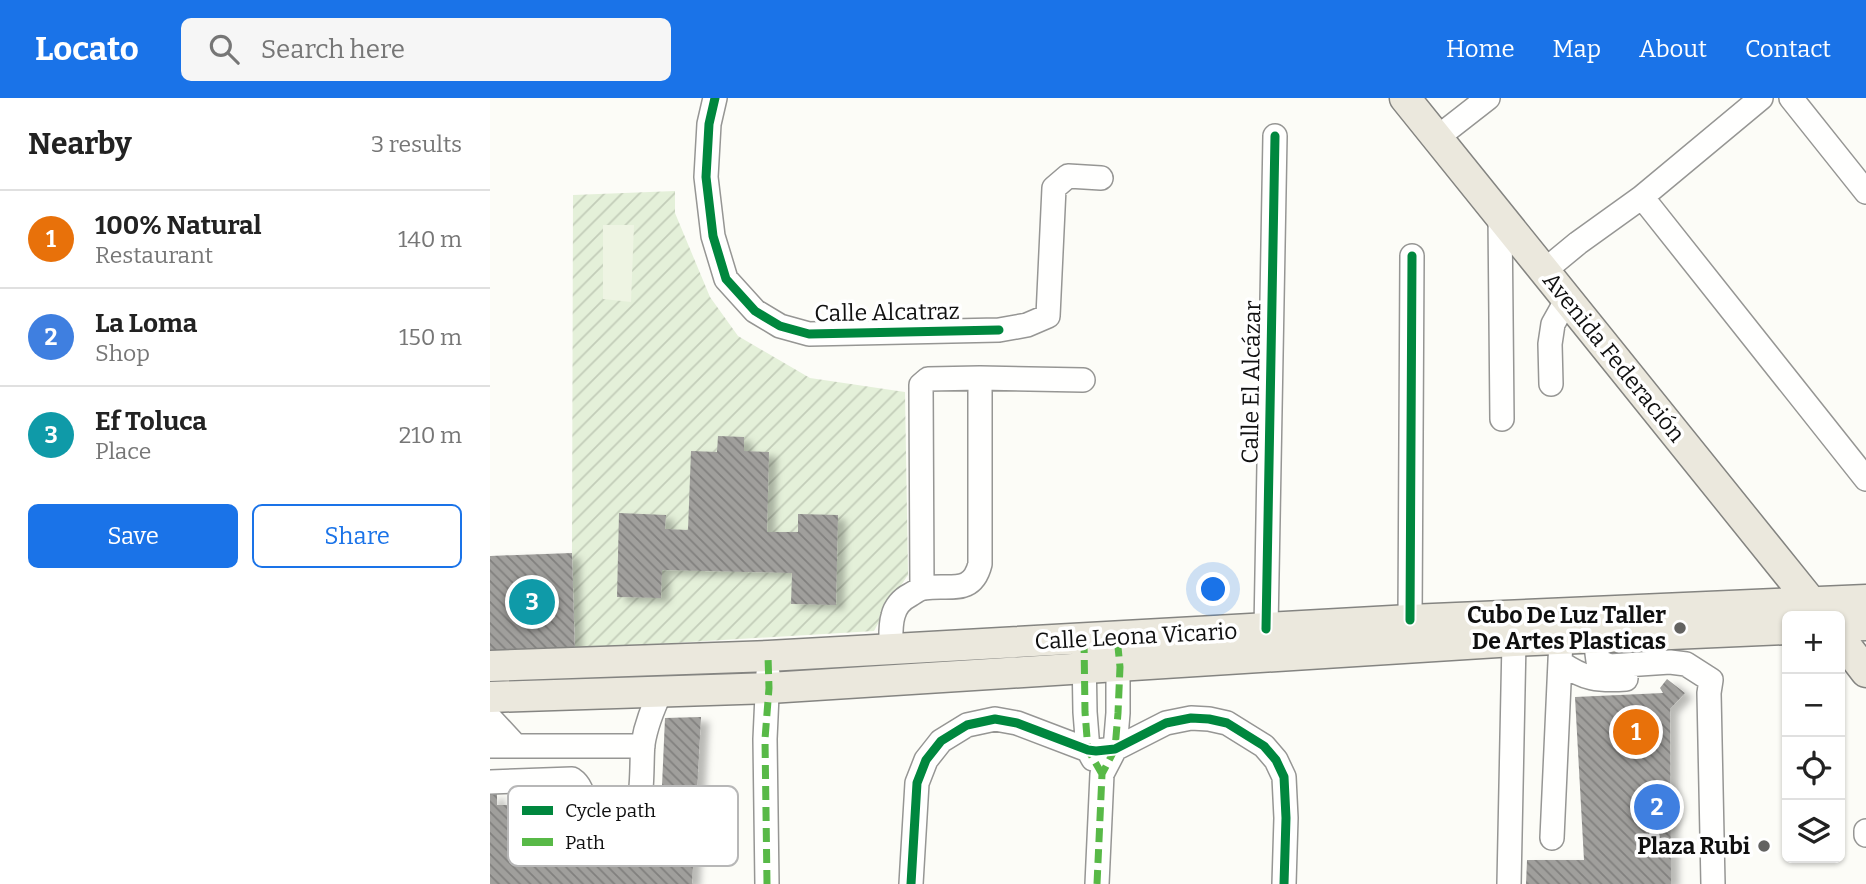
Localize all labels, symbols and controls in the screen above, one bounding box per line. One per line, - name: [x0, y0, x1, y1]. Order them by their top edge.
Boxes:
- search box: [181, 18, 671, 81]
- text: Locato: [35, 29, 139, 69]
- icon: search: [205, 30, 243, 68]
- text: Search here: [261, 34, 405, 65]
- text: Home: [1446, 35, 1515, 63]
- text: Map: [1553, 35, 1601, 63]
- text: About: [1639, 35, 1707, 63]
- text: Contact: [1745, 35, 1831, 63]
- text: Nearby: [28, 126, 132, 162]
- text: 3 results: [371, 130, 462, 158]
- text: 100% Natural: [95, 210, 262, 241]
- text: 1: [46, 225, 56, 253]
- text: 140 m: [398, 225, 462, 253]
- text: Restaurant: [95, 241, 213, 269]
- street label: Avenida Federación: [1537, 267, 1691, 448]
- street label: Calle Alcatraz: [814, 297, 960, 327]
- street label: Calle El Alcázar: [1236, 300, 1266, 464]
- text: La Loma: [95, 308, 197, 339]
- text: 2: [45, 323, 57, 351]
- text: 150 m: [399, 323, 462, 351]
- text: Shop: [95, 339, 150, 367]
- text: Ef Toluca: [95, 406, 207, 437]
- text: 3: [44, 421, 58, 449]
- text: 210 m: [399, 421, 462, 449]
- text: Place: [95, 437, 151, 465]
- button: Save: [28, 504, 238, 568]
- button: Share: [252, 504, 462, 568]
- your location: [1196, 572, 1230, 606]
- pin: 3: [509, 576, 555, 628]
- place label: Cubo De Luz Taller De Artes Plasticas: [1467, 601, 1666, 655]
- map controls: [1782, 611, 1845, 863]
- button: +: [1782, 611, 1845, 674]
- street label: Calle Leona Vicario: [1034, 617, 1238, 655]
- marker: Cubo De Luz Taller De Artes Plasticas: [1672, 620, 1688, 636]
- button: −: [1782, 674, 1845, 737]
- pin: 1: [1613, 706, 1659, 758]
- button: locate: [1782, 737, 1845, 800]
- pin: 2: [1634, 781, 1680, 833]
- legend: [508, 786, 738, 866]
- text: Cycle path: [565, 799, 656, 822]
- button: layers: [1782, 800, 1845, 863]
- text: Path: [565, 831, 605, 854]
- place label: Plaza Rubi: [1637, 832, 1750, 860]
- marker: Plaza Rubi: [1756, 838, 1772, 854]

